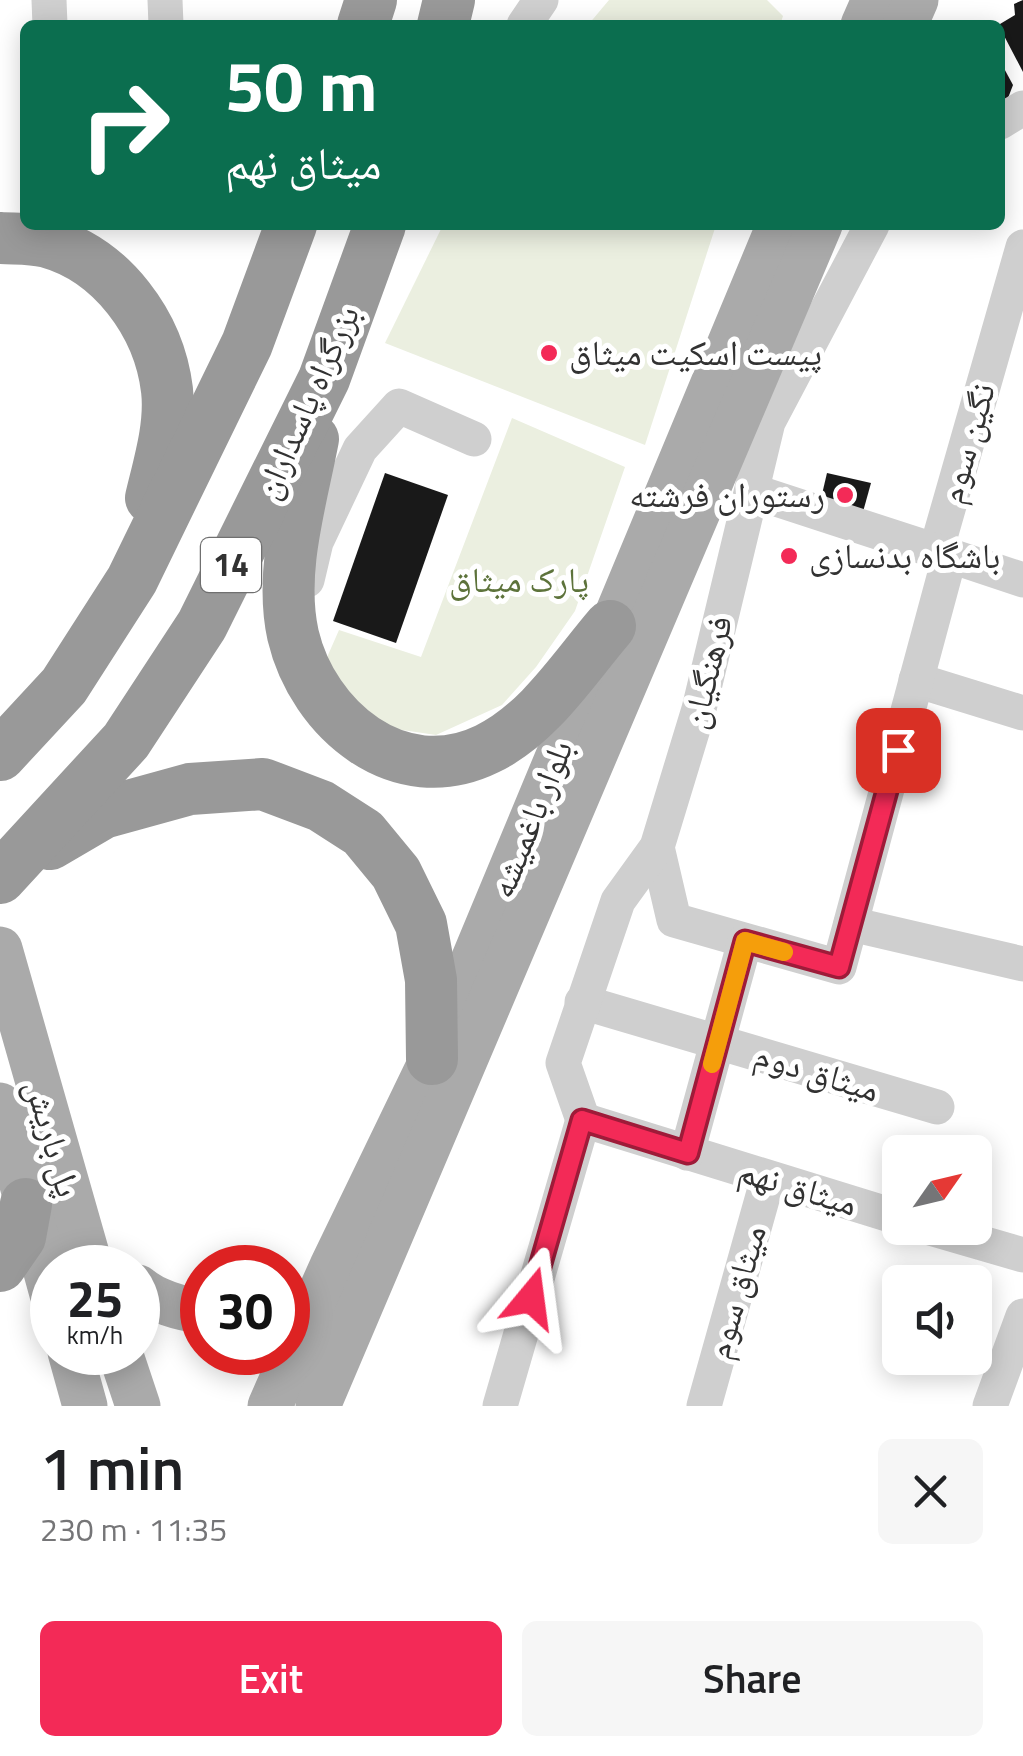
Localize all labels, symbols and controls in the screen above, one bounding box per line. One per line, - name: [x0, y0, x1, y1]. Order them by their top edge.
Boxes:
- text: 50 m: [225, 32, 378, 138]
- icon: right: [60, 60, 190, 190]
- text: میثاق نهم: [225, 128, 382, 196]
- street label: بزرگراه پاسداران: [239, 296, 373, 507]
- place label: پیست اسکیت میثاق: [569, 325, 822, 379]
- marker: پیست اسکیت میثاق: [538, 342, 560, 364]
- street label: نگین سوم: [923, 376, 1009, 509]
- place label: رستوران فرشته: [629, 467, 825, 521]
- marker: رستوران فرشته: [834, 484, 856, 506]
- place label: باشگاه بدنسازی: [809, 528, 1000, 582]
- road number: 14: [201, 538, 261, 592]
- marker: باشگاه بدنسازی: [778, 545, 800, 567]
- park label: پارک میثاق: [449, 552, 589, 606]
- street label: فرهنگیان: [666, 609, 746, 734]
- pin: [856, 708, 941, 793]
- icon: arrive: [871, 723, 926, 778]
- street label: بلوار باغمیشه: [474, 731, 586, 906]
- street label: میثاق دوم: [748, 1026, 887, 1116]
- street label: پل باریش: [11, 1073, 96, 1203]
- north arrow: [882, 1135, 992, 1245]
- map controls: [882, 1135, 992, 1375]
- street label: میثاق نهم: [732, 1142, 864, 1230]
- street label: میثاق سوم: [690, 1218, 780, 1365]
- speed limit sign: 30: [180, 1245, 310, 1375]
- position arrow: [479, 1246, 583, 1350]
- text: 25: [67, 1260, 123, 1336]
- button: sound: [882, 1265, 992, 1375]
- text: km/h: [67, 1316, 123, 1354]
- text: 1 min: [40, 1422, 184, 1513]
- button: close: [878, 1439, 983, 1544]
- text: 230 m · 11:35: [40, 1505, 227, 1553]
- button: Exit: [40, 1621, 502, 1736]
- button: Share: [522, 1621, 983, 1736]

